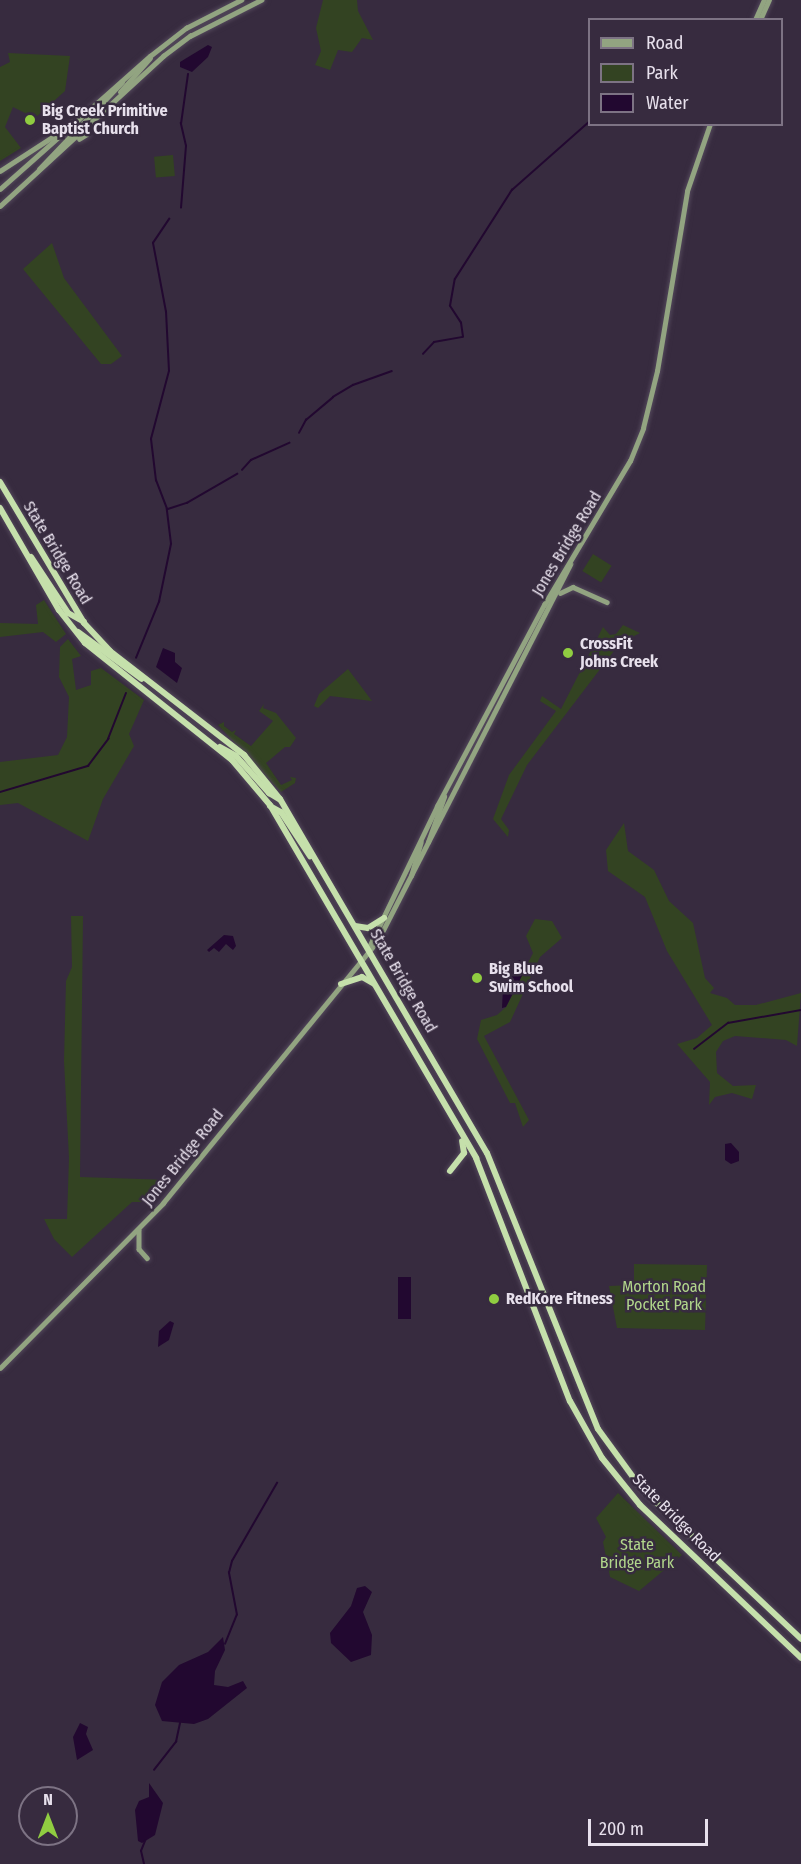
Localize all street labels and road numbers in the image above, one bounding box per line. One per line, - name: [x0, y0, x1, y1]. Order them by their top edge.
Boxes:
- street label: Jones Bridge Road: [528, 488, 606, 600]
- street label: State Bridge Road: [19, 498, 95, 608]
- street label: State Bridge Road: [366, 926, 440, 1036]
- street label: Jones Bridge Road: [138, 1106, 228, 1210]
- street label: State Bridge Road: [628, 1470, 724, 1566]

